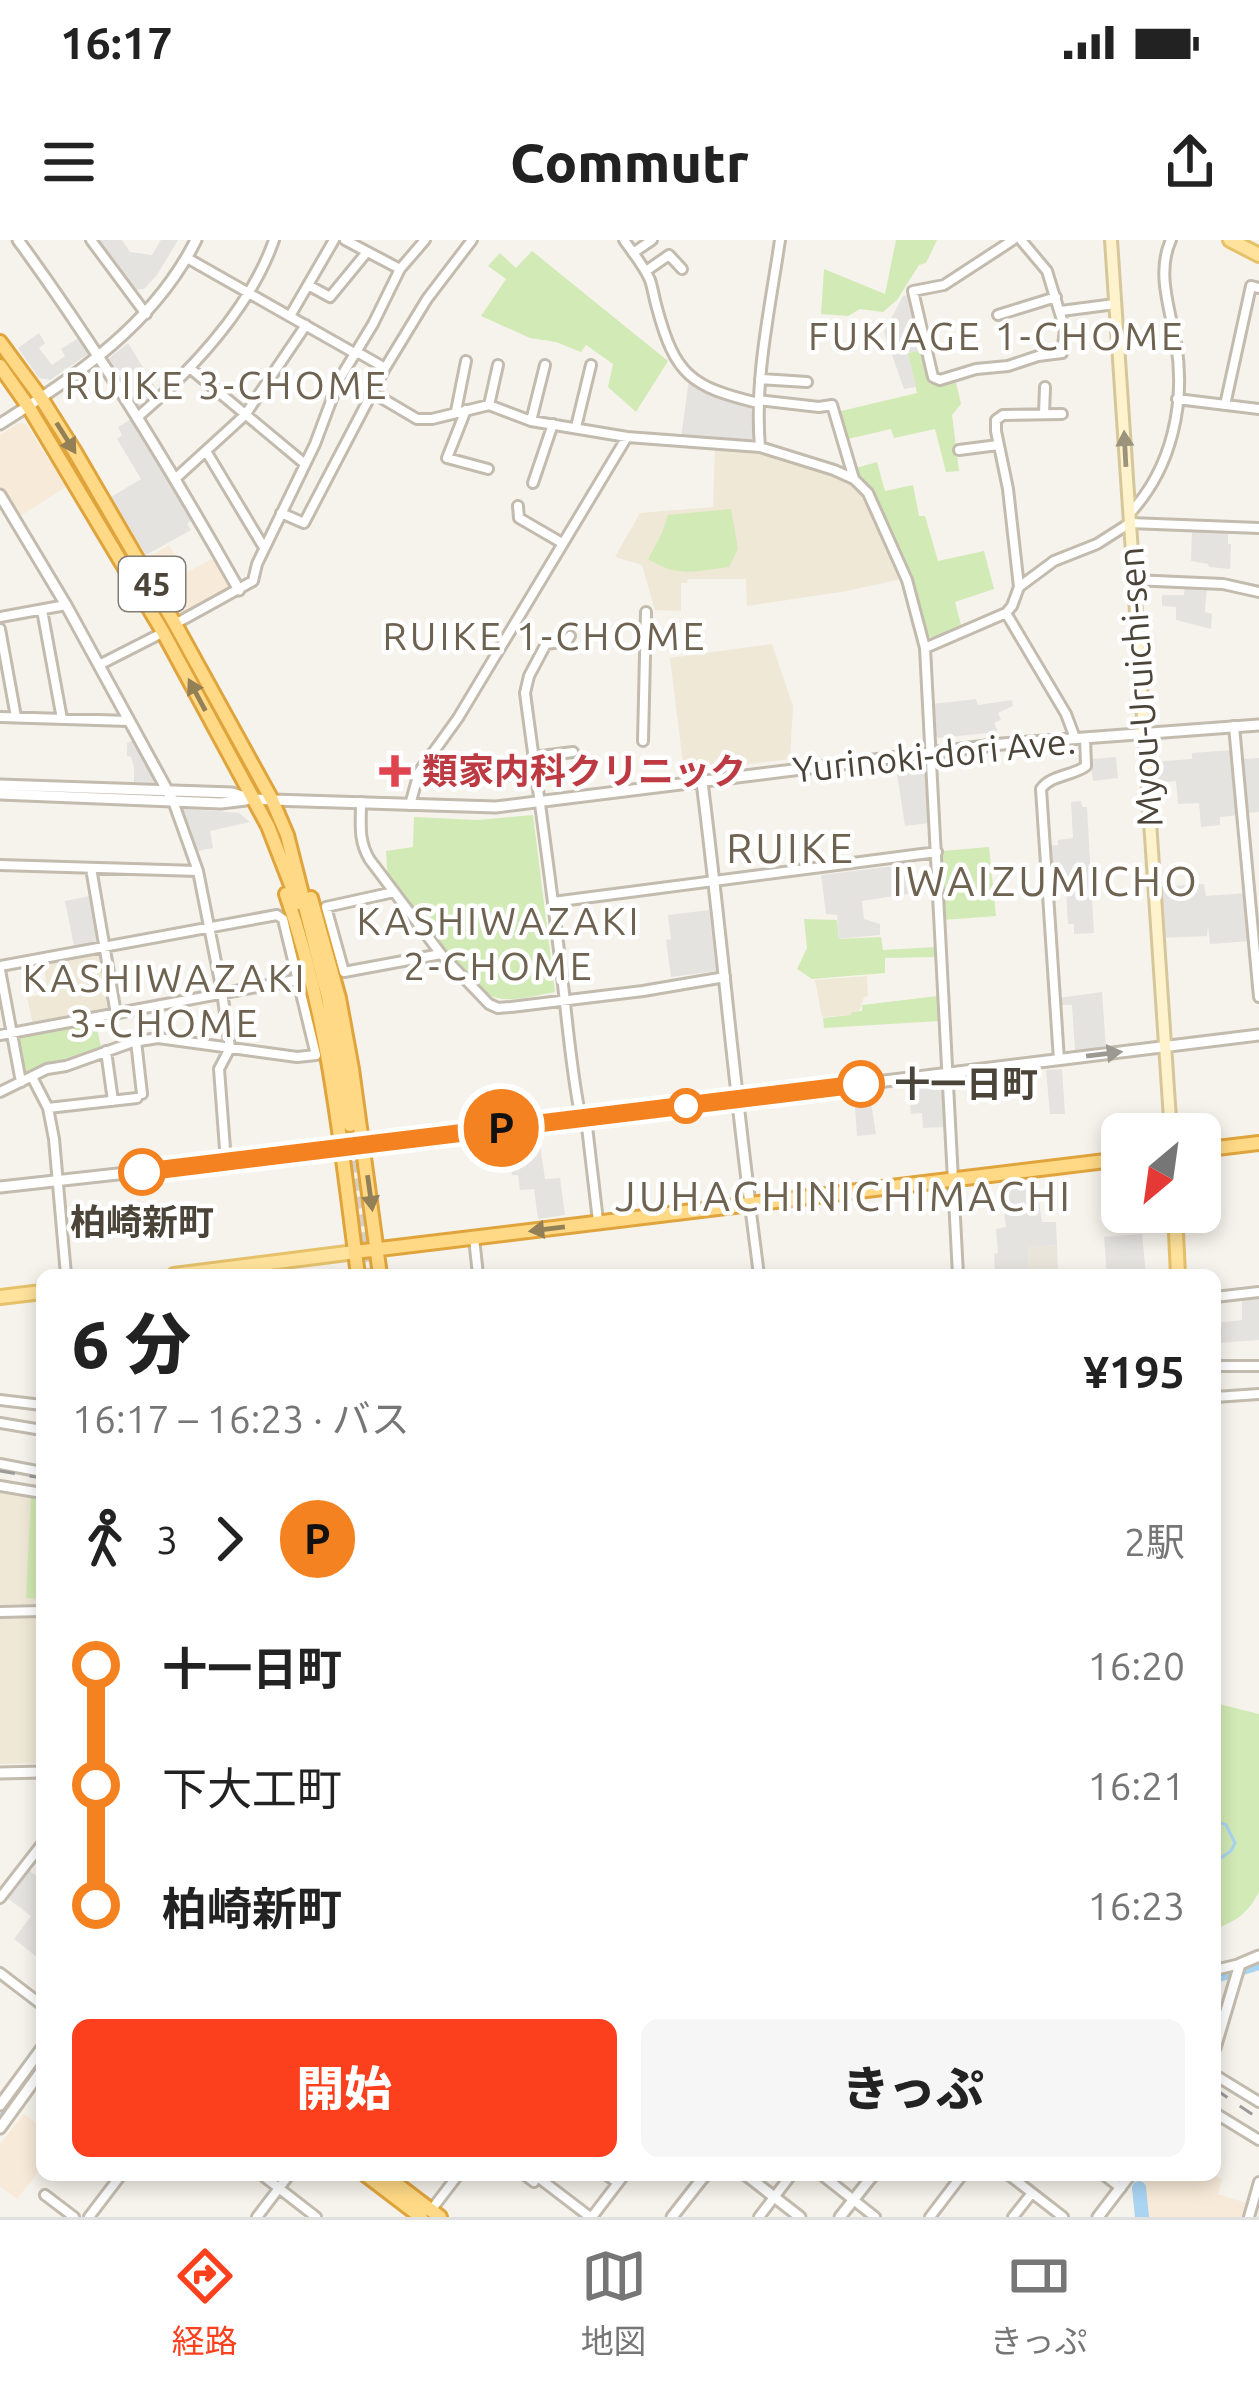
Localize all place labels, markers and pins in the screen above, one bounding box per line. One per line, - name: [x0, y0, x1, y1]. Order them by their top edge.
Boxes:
- place label: 類家内科クリニック: [422, 750, 746, 791]
- marker: 類家内科クリニック: [379, 755, 411, 787]
- marker: 十一日町: [839, 1062, 883, 1106]
- place label: 十一日町: [894, 1063, 1038, 1104]
- unlabelled marker: [670, 1090, 702, 1122]
- marker: 柏崎新町: [120, 1150, 164, 1194]
- place label: 柏崎新町: [70, 1201, 214, 1242]

